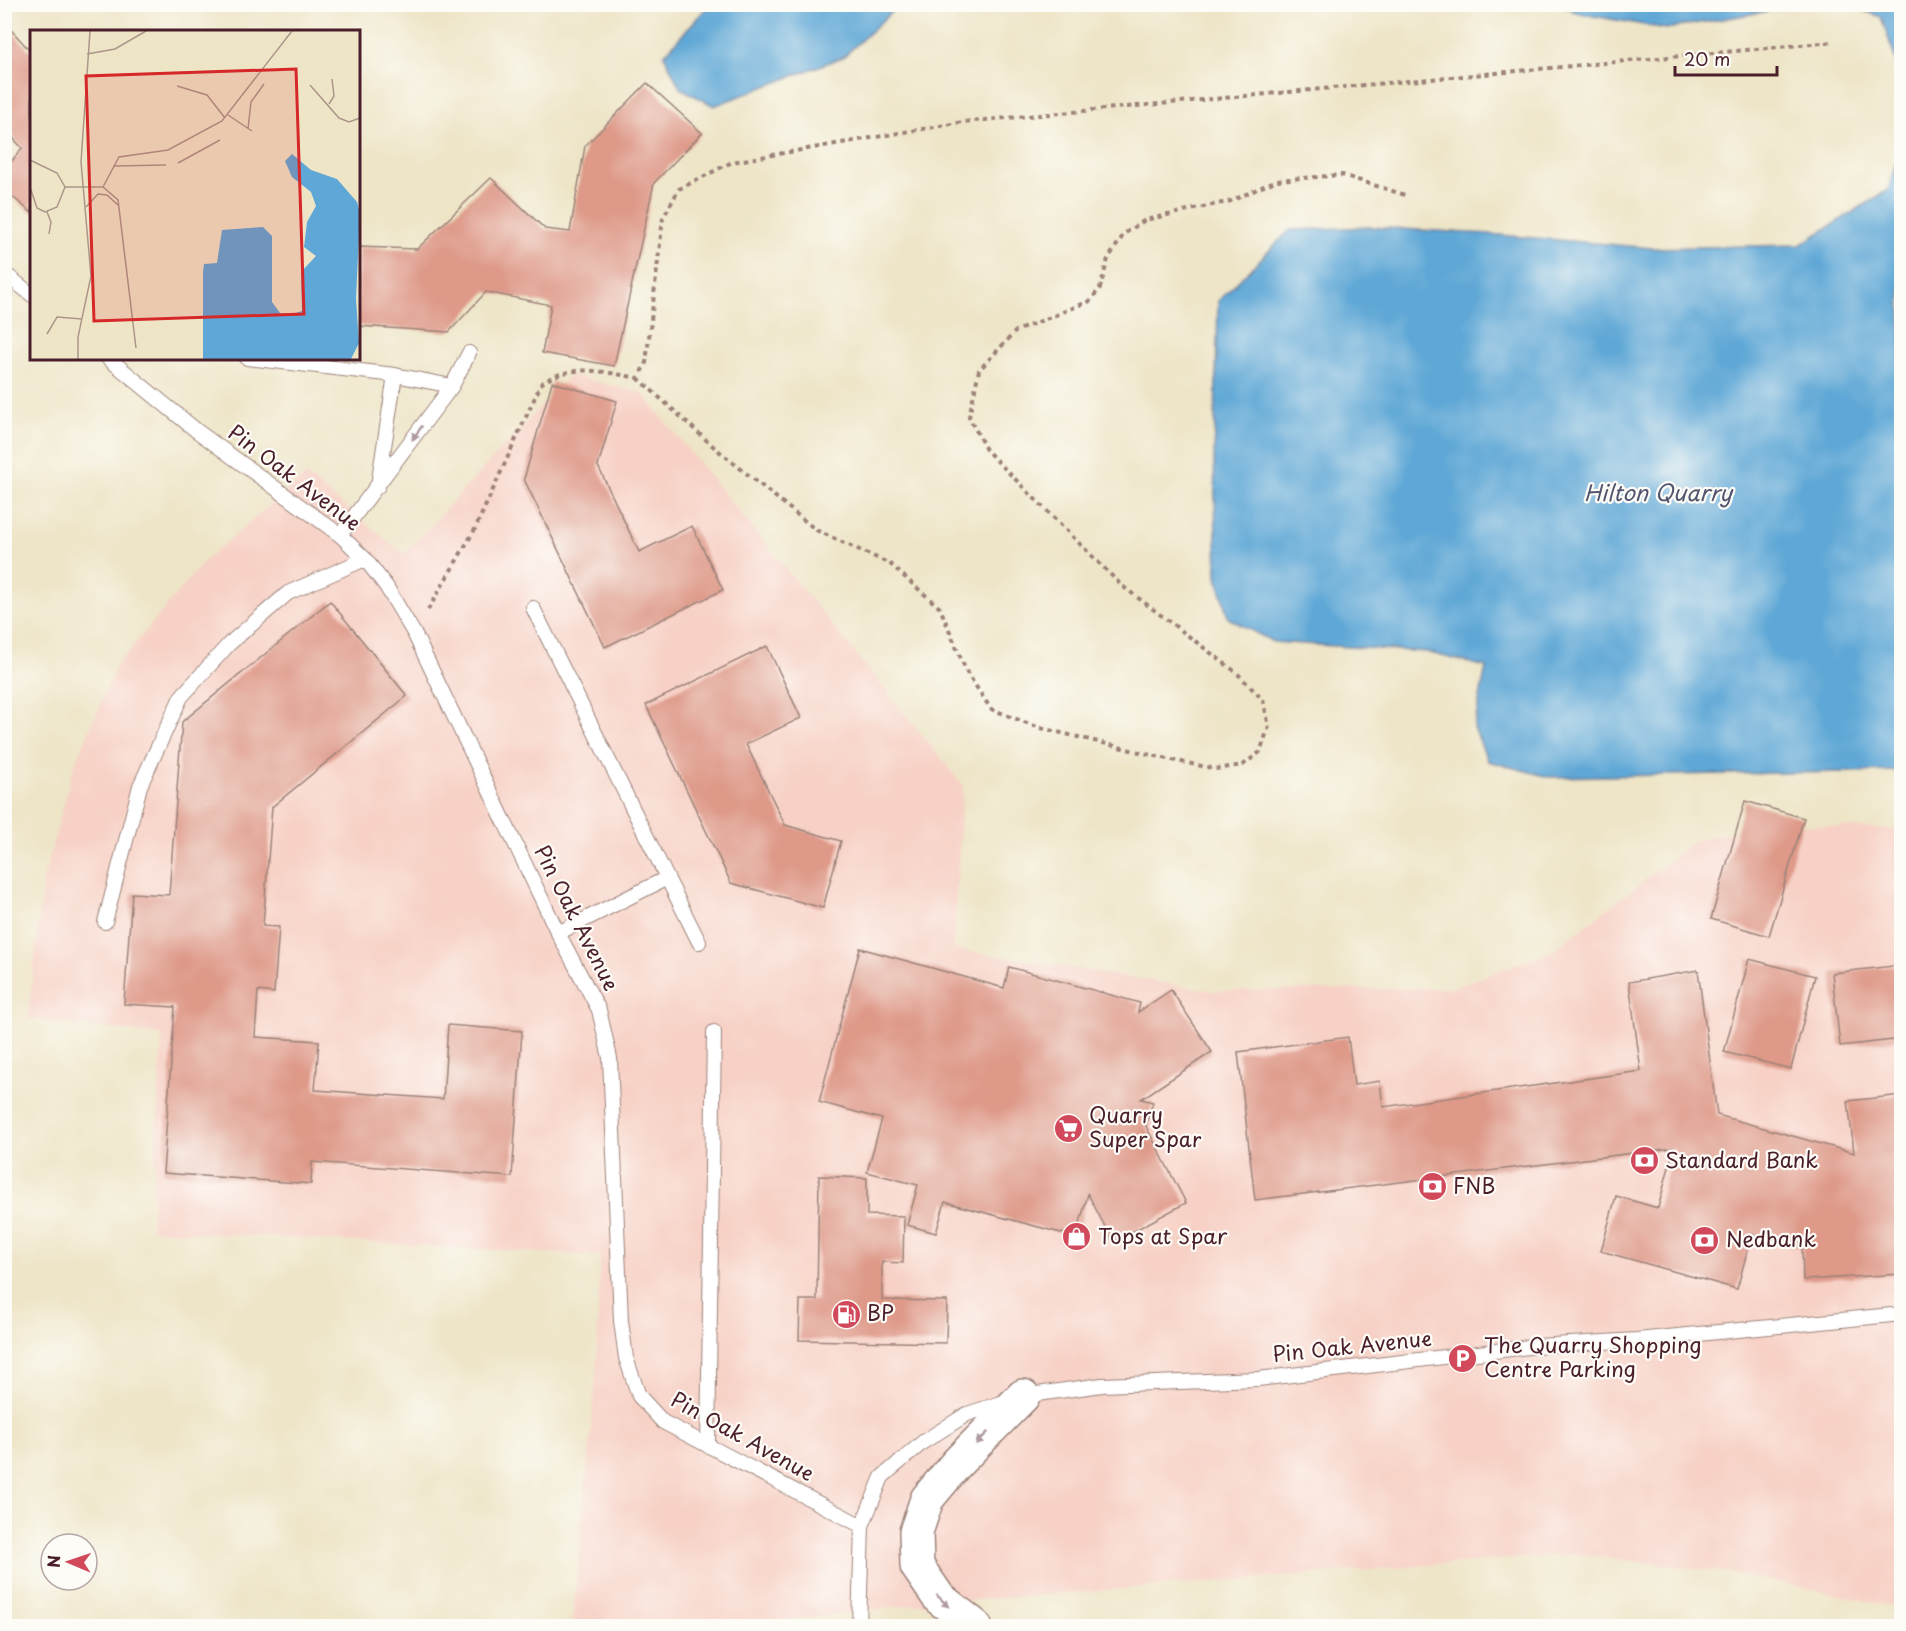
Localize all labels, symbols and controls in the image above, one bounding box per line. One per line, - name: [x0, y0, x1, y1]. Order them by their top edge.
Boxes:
- inset map: [30, 30, 360, 360]
- scale bar: [1675, 39, 1777, 77]
- text: 20 m: [1684, 45, 1730, 72]
- street label: Pin Oak Avenue: [222, 415, 369, 537]
- one-way arrow: [412, 425, 424, 440]
- water label: Hilton Quarry: [1584, 475, 1733, 508]
- street label: Pin Oak Avenue: [527, 839, 628, 996]
- place label: Quarry Super Spar: [1089, 1098, 1202, 1154]
- supermarket icon: Quarry Super Spar: [1052, 1112, 1084, 1144]
- place label: Standard Bank: [1665, 1143, 1818, 1175]
- bank icon: Standard Bank: [1628, 1145, 1660, 1177]
- place label: FNB: [1453, 1169, 1495, 1201]
- bank icon: FNB: [1416, 1171, 1448, 1203]
- place label: Tops at Spar: [1098, 1219, 1228, 1251]
- shop icon: Tops at Spar: [1061, 1221, 1093, 1253]
- place label: Nedbank: [1726, 1222, 1816, 1254]
- bank icon: Nedbank: [1689, 1224, 1721, 1256]
- place label: BP: [867, 1296, 894, 1328]
- fuel station icon: BP: [830, 1298, 862, 1330]
- street label: Pin Oak Avenue: [1271, 1321, 1433, 1369]
- place label: The Quarry Shopping Centre Parking: [1484, 1328, 1702, 1384]
- parking icon: The Quarry Shopping Centre Parking: [1447, 1342, 1479, 1374]
- street label: Pin Oak Avenue: [665, 1382, 821, 1488]
- one-way arrow: [975, 1430, 989, 1444]
- north arrow: [39, 1532, 99, 1592]
- text: N: [41, 1555, 65, 1568]
- one-way arrow: [936, 1594, 951, 1608]

